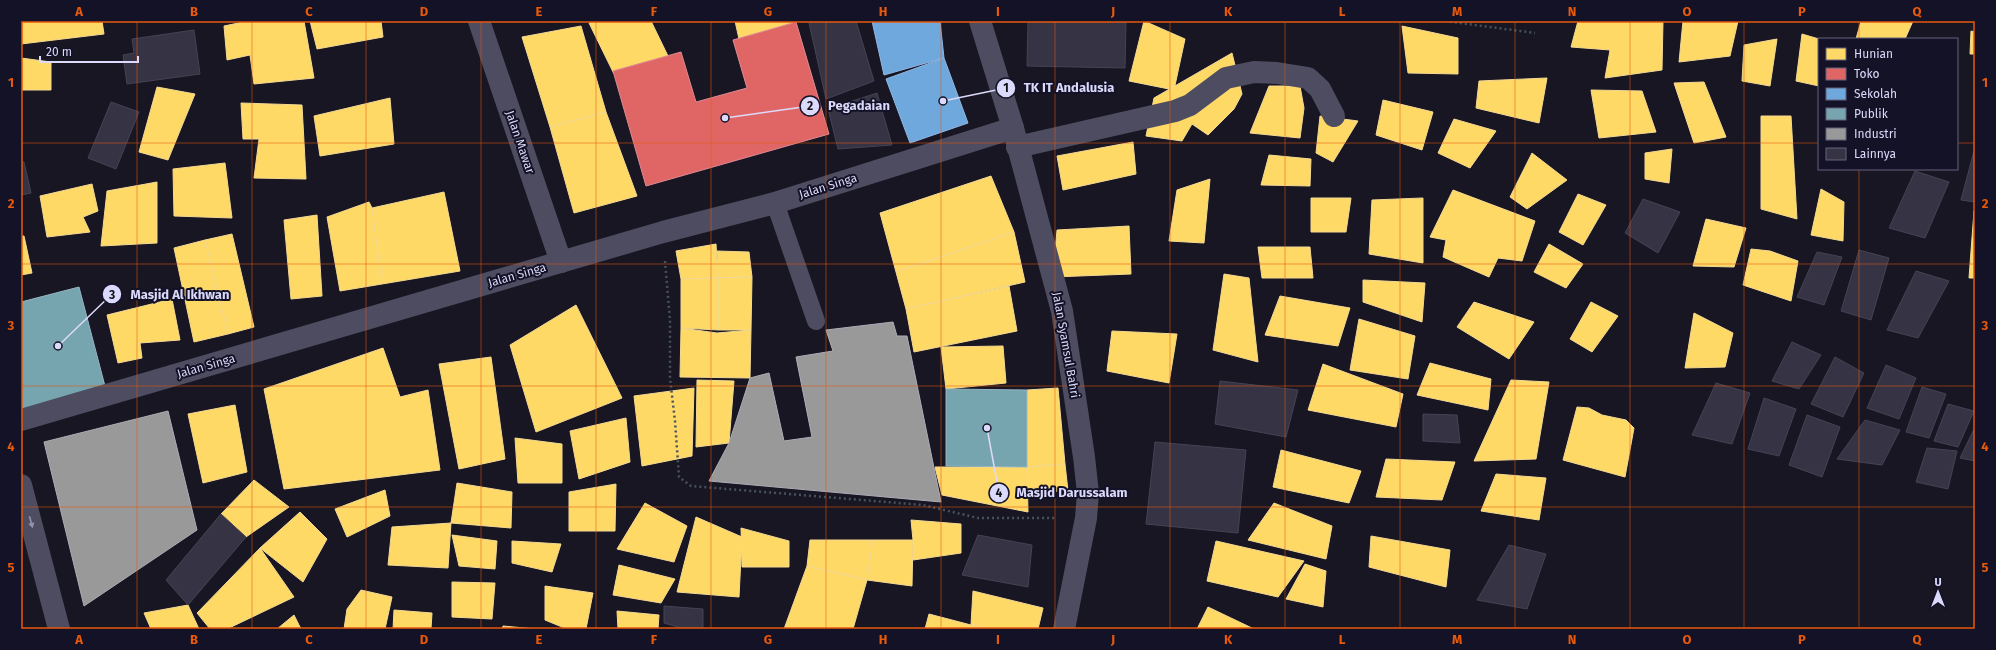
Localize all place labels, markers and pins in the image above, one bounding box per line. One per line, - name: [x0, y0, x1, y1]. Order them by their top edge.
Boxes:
- callout: TK IT Andalusia: [996, 75, 1122, 100]
- callout: Pegadaian: [800, 93, 898, 118]
- callout: Masjid Al Ikhwan: [102, 282, 237, 307]
- callout: Masjid Darussalam: [989, 480, 1136, 505]

